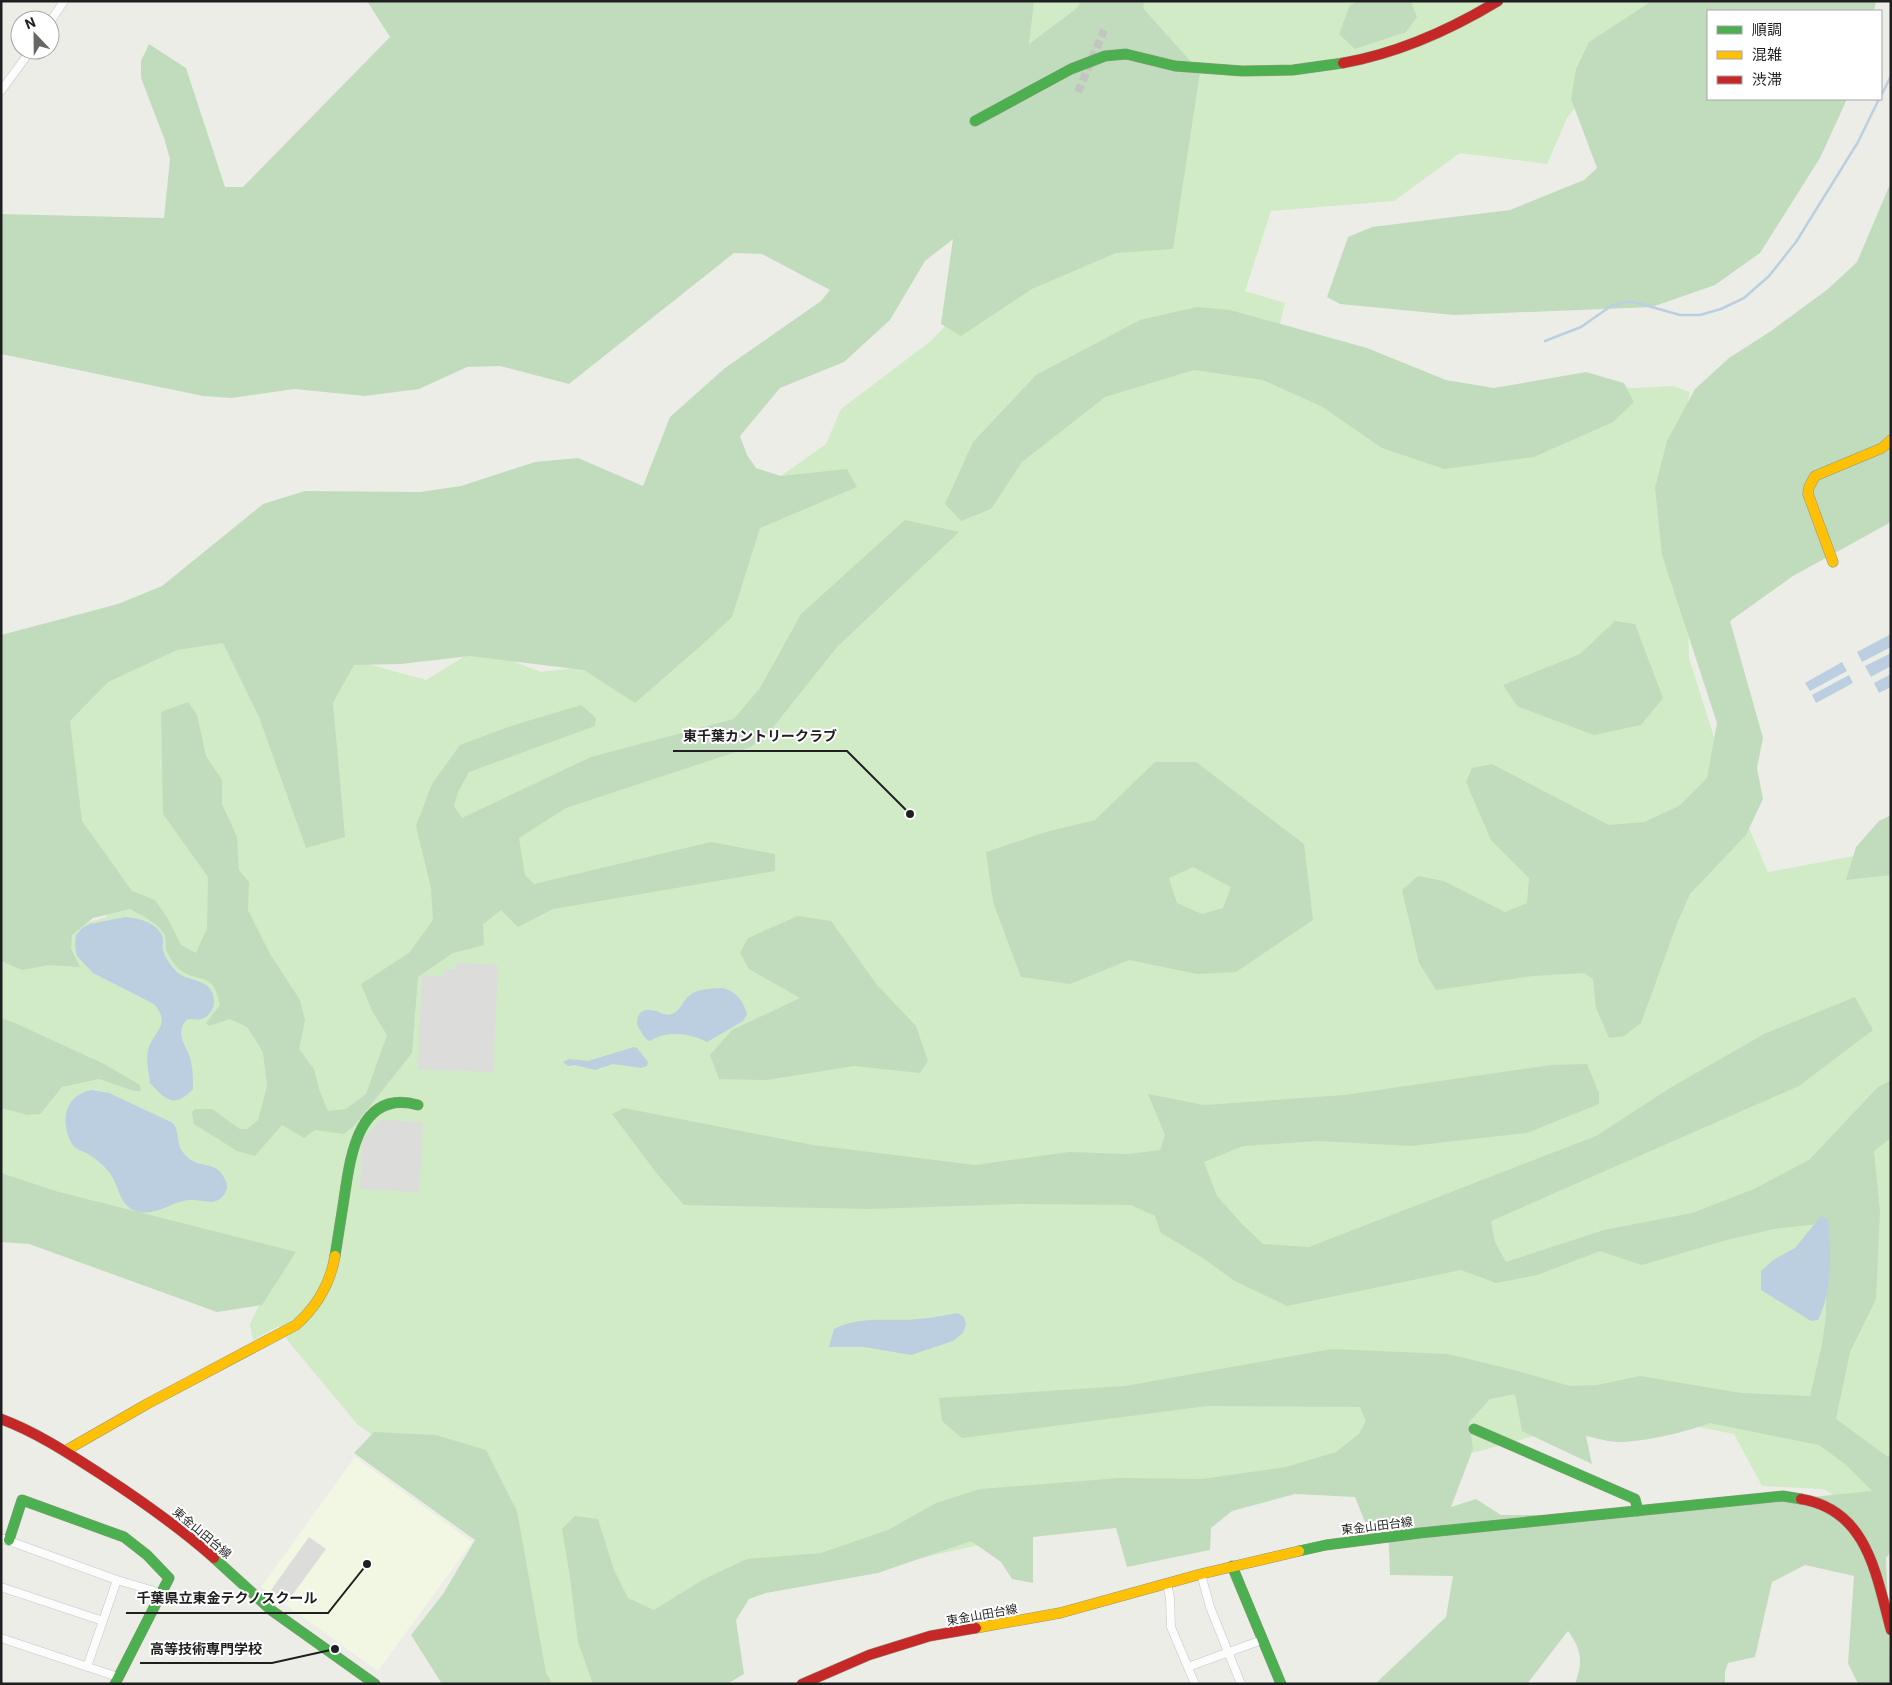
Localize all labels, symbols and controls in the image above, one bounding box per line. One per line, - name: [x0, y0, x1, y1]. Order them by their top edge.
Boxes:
- north arrow: [10, 10, 60, 60]
- legend: [1707, 10, 1882, 100]
- text: N: [23, 14, 38, 32]
- text: 順調: [1752, 21, 1782, 39]
- text: 混雑: [1752, 46, 1782, 64]
- text: 渋滞: [1752, 71, 1782, 89]
- callout: 東千葉カントリークラブ: [673, 722, 847, 751]
- text: 東千葉カントリークラブ: [683, 728, 837, 744]
- street label: 東金山田台線: [170, 1504, 234, 1562]
- street label: 東金山田台線: [1340, 1515, 1414, 1537]
- callout: 千葉県立東金テクノスクール: [126, 1584, 328, 1613]
- text: 千葉県立東金テクノスクール: [136, 1590, 318, 1606]
- street label: 東金山田台線: [945, 1602, 1019, 1628]
- callout: 高等技術専門学校: [140, 1634, 272, 1663]
- text: 高等技術専門学校: [150, 1641, 262, 1657]

